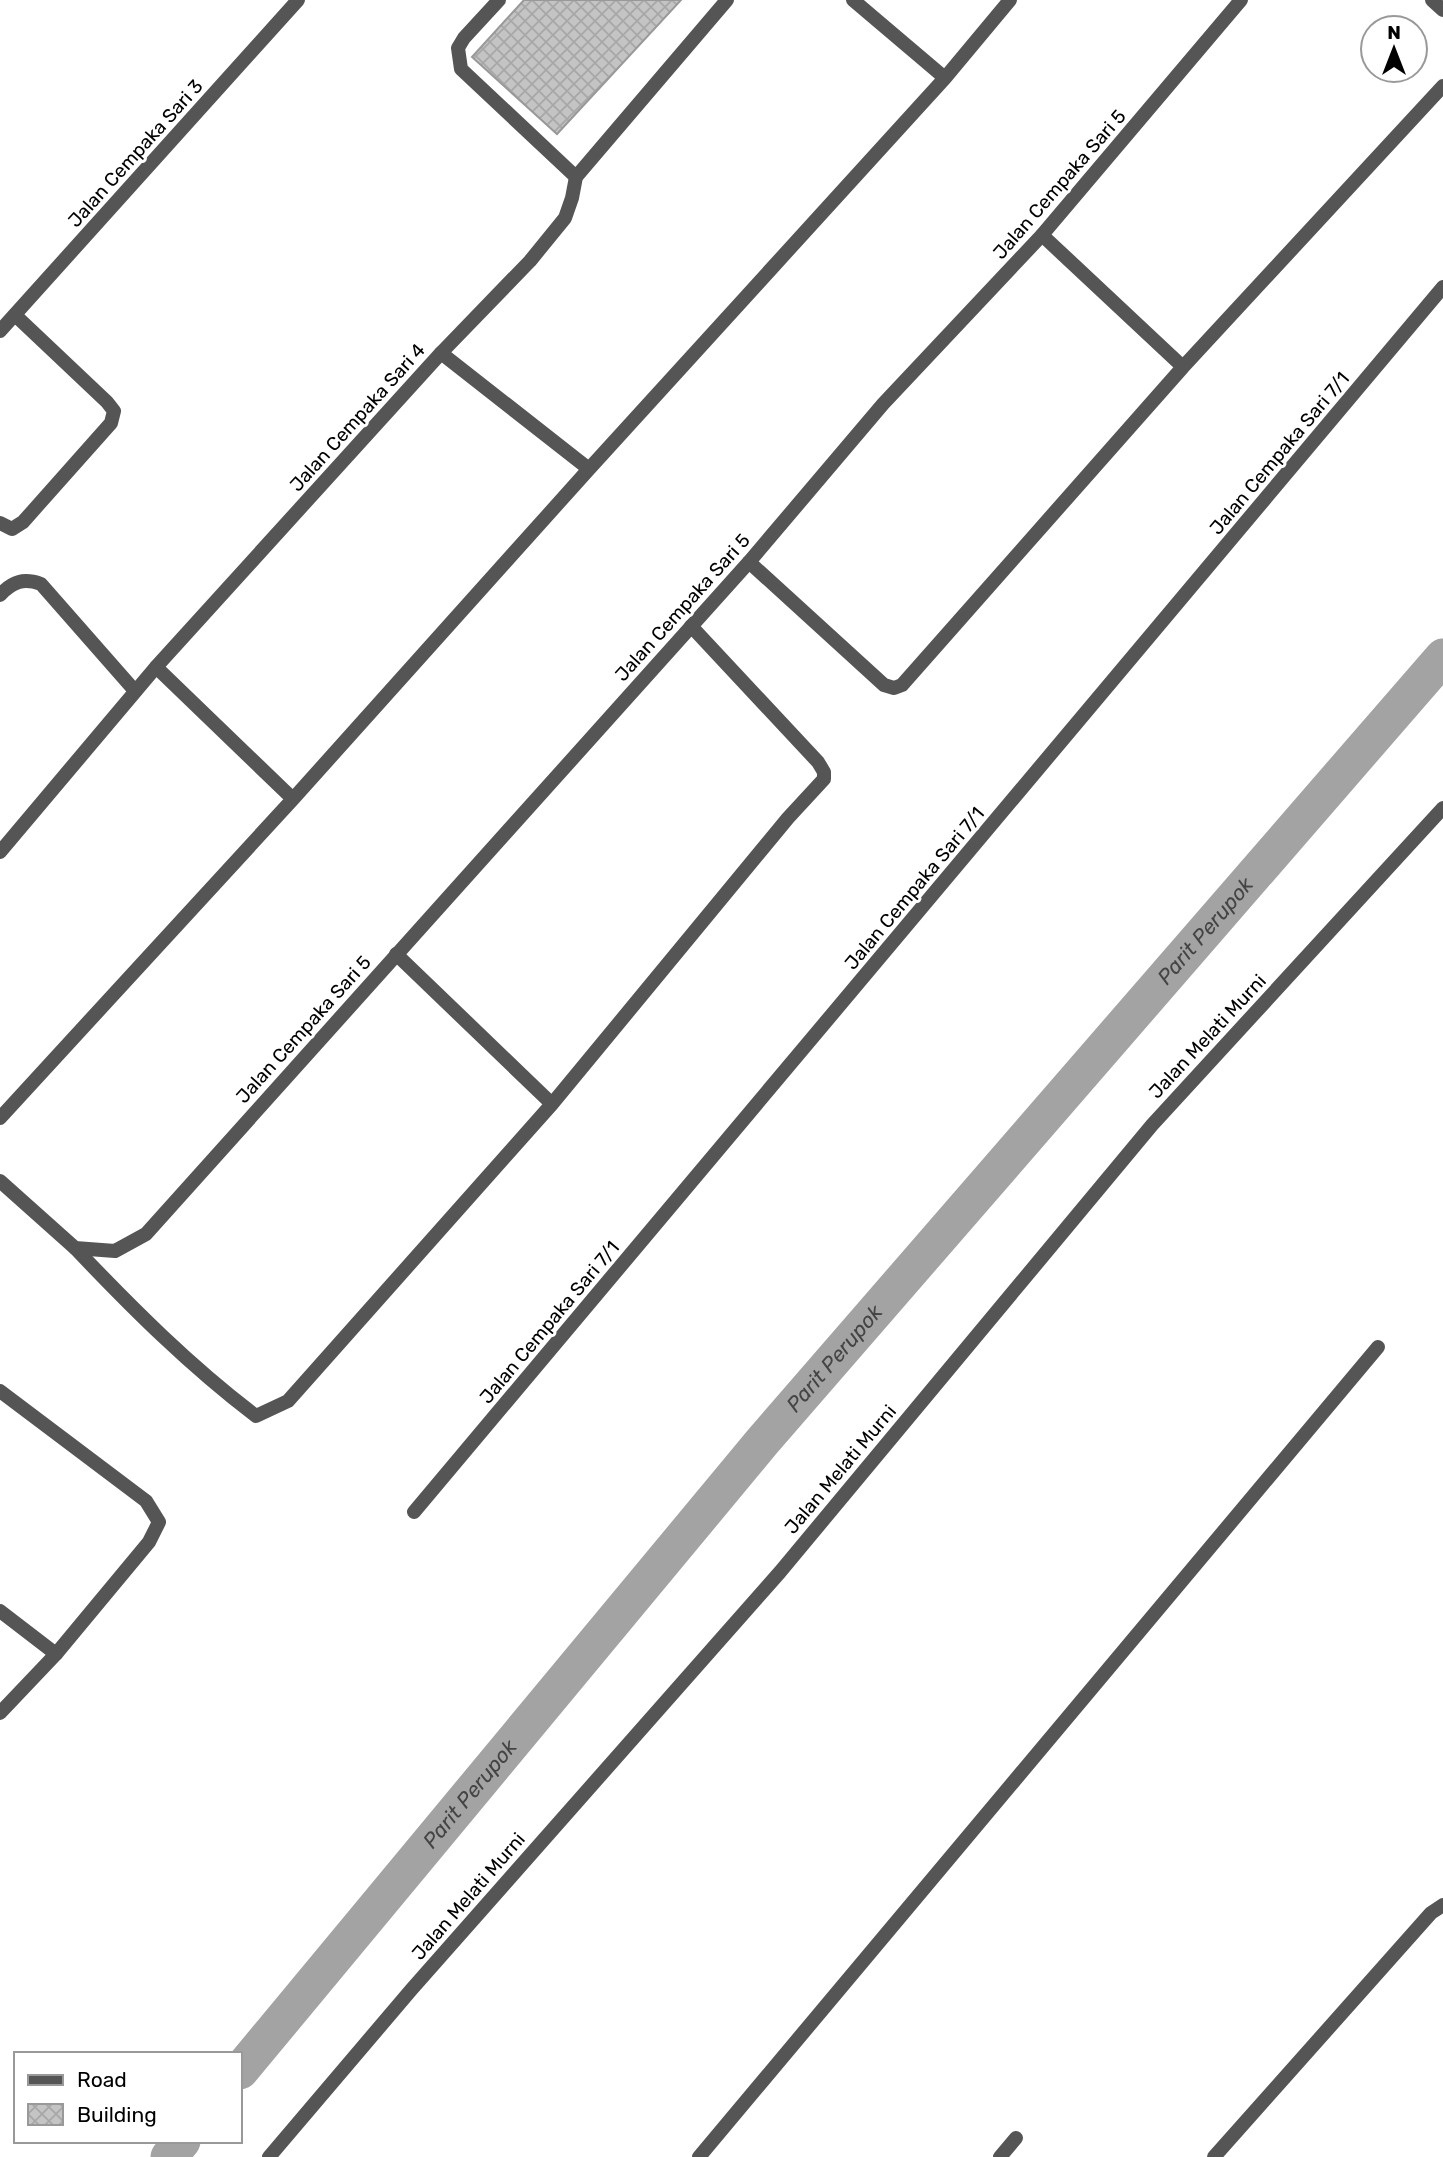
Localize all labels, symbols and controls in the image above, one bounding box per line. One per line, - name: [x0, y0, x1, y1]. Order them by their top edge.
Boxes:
- north arrow: [1359, 14, 1429, 84]
- text: N: [1387, 21, 1401, 44]
- street label: Jalan Cempaka Sari 3: [63, 75, 208, 232]
- street label: Jalan Cempaka Sari 5: [988, 105, 1131, 264]
- street label: Jalan Cempaka Sari 4: [285, 338, 430, 496]
- street label: Jalan Cempaka Sari 7/1: [1205, 367, 1354, 539]
- street label: Jalan Cempaka Sari 5: [610, 529, 755, 686]
- street label: Jalan Cempaka Sari 7/1: [840, 802, 989, 974]
- water label: Parit Perupok: [1152, 871, 1259, 989]
- street label: Jalan Cempaka Sari 5: [231, 951, 376, 1108]
- street label: Jalan Melati Murni: [1144, 970, 1271, 1103]
- street label: Jalan Cempaka Sari 7/1: [475, 1236, 624, 1408]
- water label: Parit Perupok: [781, 1299, 888, 1417]
- street label: Jalan Melati Murni: [780, 1400, 901, 1538]
- water label: Parit Perupok: [417, 1733, 523, 1853]
- street label: Jalan Melati Murni: [407, 1828, 530, 1965]
- legend: [14, 2052, 242, 2143]
- text: Road: [77, 2067, 127, 2092]
- text: Building: [77, 2102, 157, 2127]

